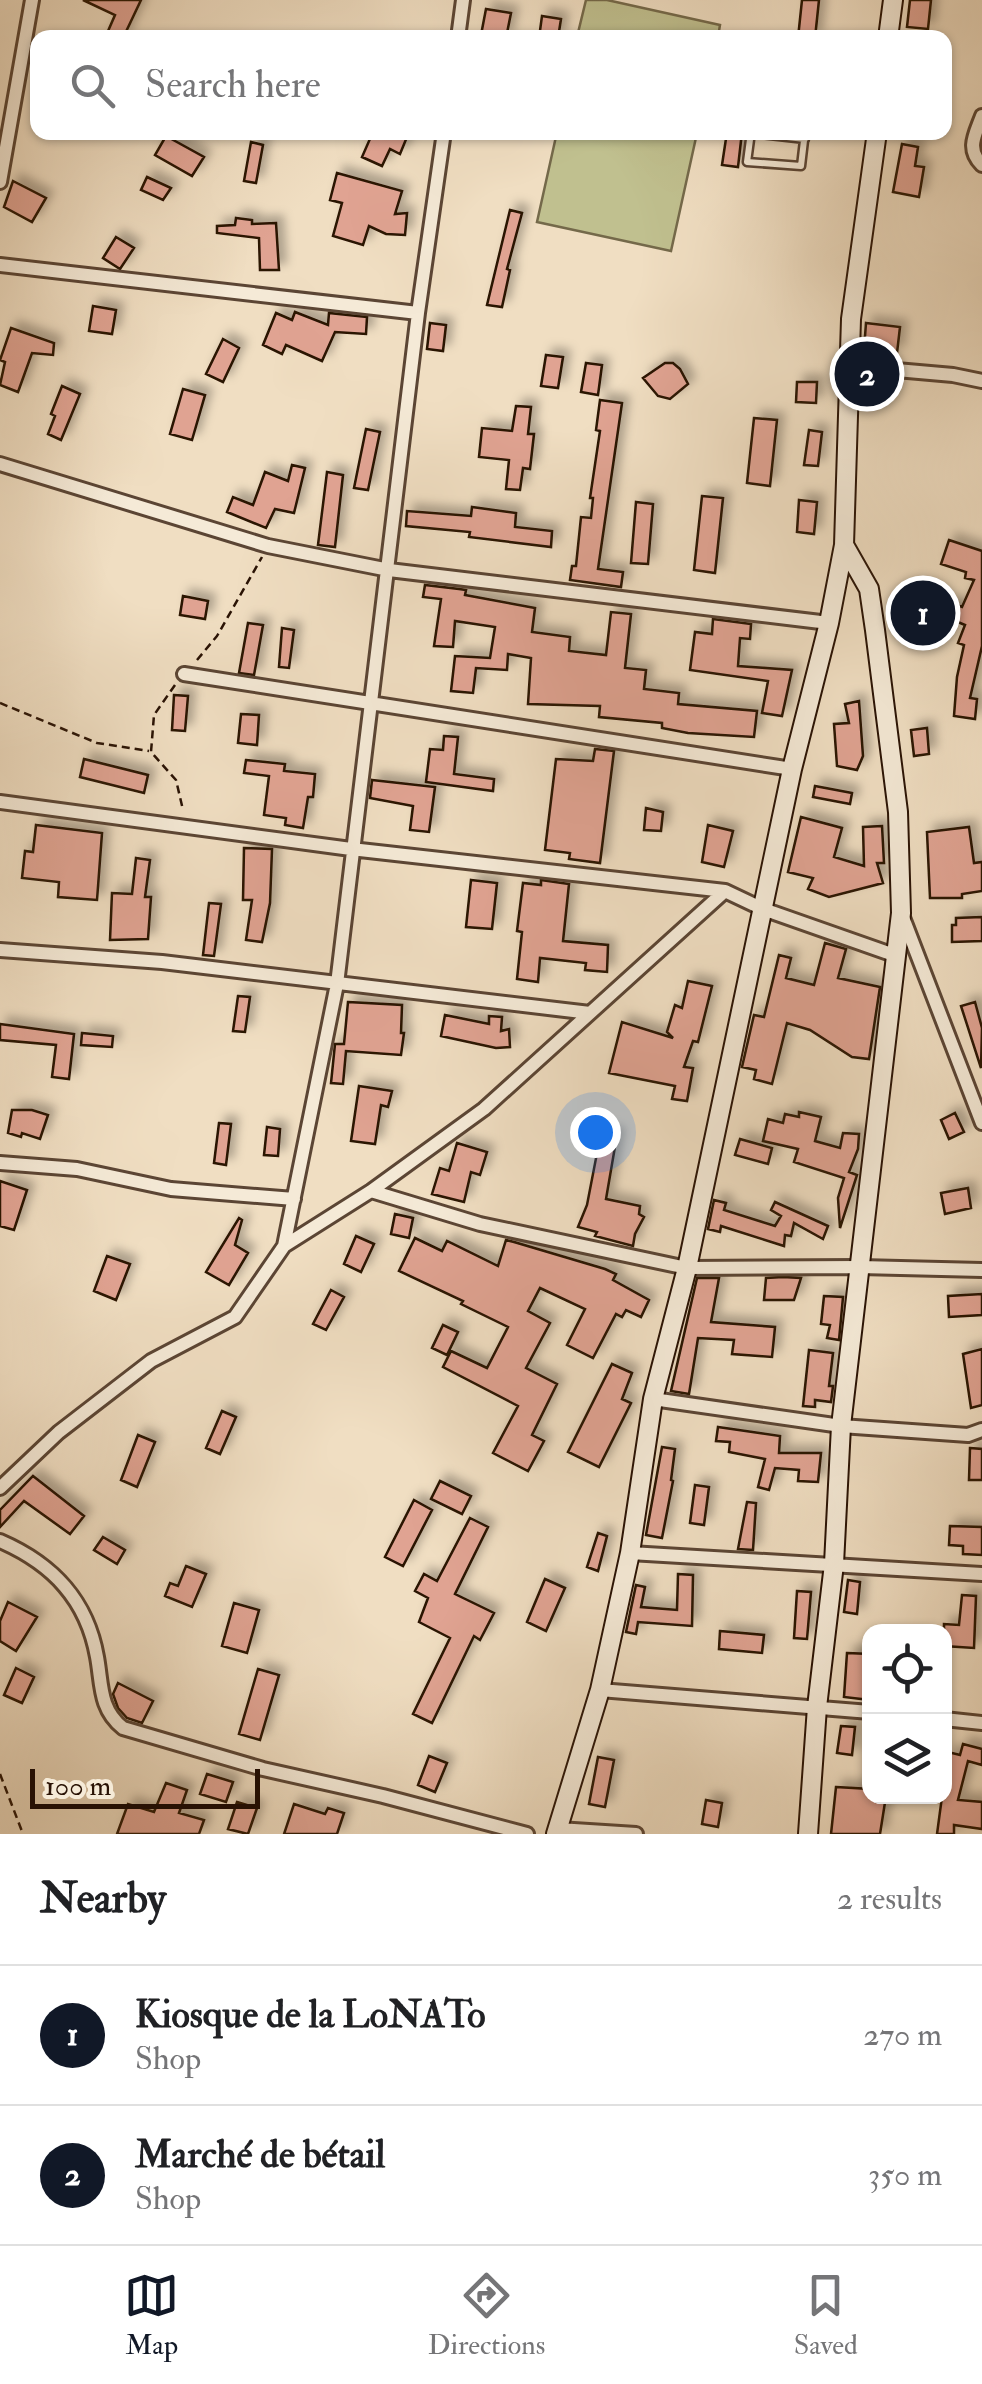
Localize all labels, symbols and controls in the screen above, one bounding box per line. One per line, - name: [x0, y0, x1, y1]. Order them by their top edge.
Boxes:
- search box: [30, 30, 952, 140]
- icon: search: [65, 58, 120, 113]
- text: Search here: [145, 61, 321, 109]
- pin: 2: [834, 336, 900, 412]
- pin: 1: [890, 576, 956, 650]
- your location: [570, 1107, 621, 1158]
- map controls: [862, 1624, 952, 1804]
- button: locate: [862, 1624, 952, 1714]
- button: layers: [862, 1714, 952, 1804]
- scale bar: [30, 1764, 260, 1808]
- text: 100 m: [45, 1769, 111, 1804]
- text: Nearby: [40, 1873, 166, 1925]
- text: 2 results: [837, 1879, 942, 1919]
- text: Kiosque de la LoNATo: [135, 1991, 486, 2039]
- text: 1: [67, 2015, 78, 2055]
- text: 270 m: [863, 2015, 942, 2055]
- text: Shop: [135, 2039, 201, 2079]
- text: Marché de bétail: [135, 2131, 385, 2179]
- text: 2: [64, 2155, 81, 2195]
- text: 350 m: [868, 2155, 942, 2195]
- text: Shop: [135, 2179, 201, 2219]
- tab: Map: [124, 2268, 179, 2363]
- tab: Directions: [428, 2268, 545, 2363]
- tab: Saved: [794, 2268, 858, 2363]

